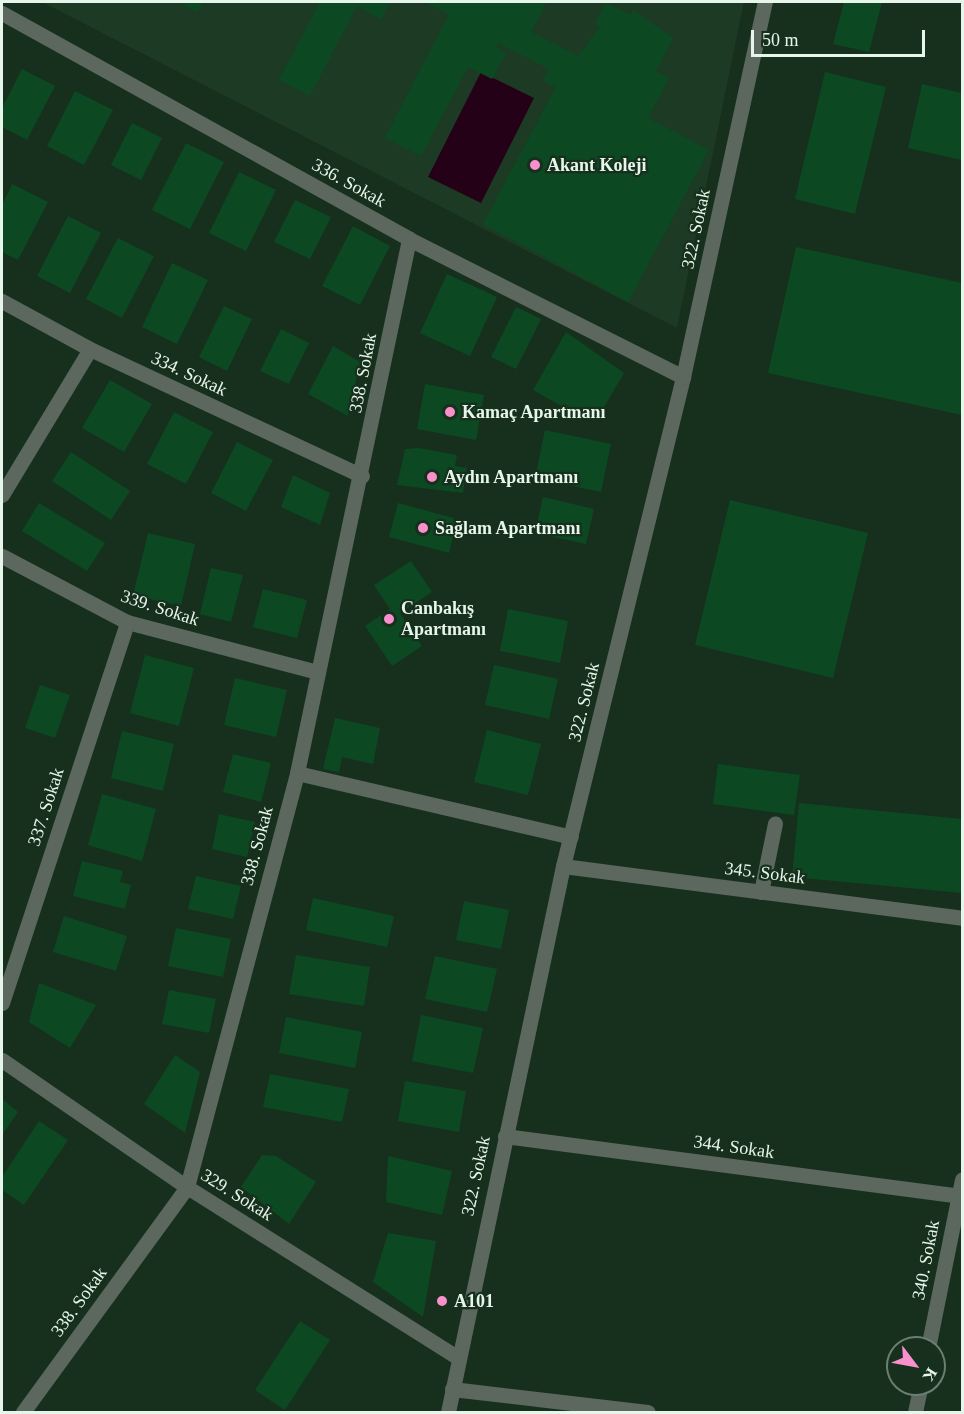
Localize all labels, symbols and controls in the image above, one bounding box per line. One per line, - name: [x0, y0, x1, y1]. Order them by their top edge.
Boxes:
- scale bar: [754, 18, 928, 56]
- text: 50 m: [762, 30, 799, 50]
- street label: 336. Sokak: [308, 154, 390, 212]
- place label: Akant Koleji: [547, 154, 647, 176]
- marker: Akant Koleji: [528, 158, 542, 172]
- street label: 322. Sokak: [677, 187, 715, 271]
- street label: 338. Sokak: [345, 331, 381, 415]
- street label: 334. Sokak: [148, 347, 230, 401]
- place label: Kamaç Apartmanı: [462, 401, 606, 423]
- marker: Kamaç Apartmanı: [443, 405, 457, 419]
- place label: Aydın Apartmanı: [444, 466, 579, 488]
- marker: Aydın Apartmanı: [425, 470, 439, 484]
- place label: Sağlam Apartmanı: [435, 517, 582, 539]
- marker: Sağlam Apartmanı: [416, 521, 430, 535]
- street label: 339. Sokak: [118, 585, 202, 631]
- place label: Canbakış Apartmanı: [401, 598, 486, 640]
- marker: Canbakış Apartmanı: [382, 612, 396, 626]
- street label: 322. Sokak: [564, 660, 604, 744]
- street label: 337. Sokak: [23, 765, 69, 849]
- street label: 338. Sokak: [236, 804, 278, 888]
- street label: 345. Sokak: [723, 857, 807, 889]
- street label: 344. Sokak: [692, 1131, 776, 1163]
- street label: 322. Sokak: [457, 1134, 495, 1218]
- street label: 329. Sokak: [197, 1164, 277, 1226]
- street label: 340. Sokak: [908, 1218, 944, 1302]
- street label: 338. Sokak: [46, 1263, 112, 1341]
- place label: A101: [454, 1290, 494, 1312]
- marker: A101: [435, 1294, 449, 1308]
- north arrow: [886, 1336, 946, 1396]
- text: K: [919, 1365, 941, 1385]

